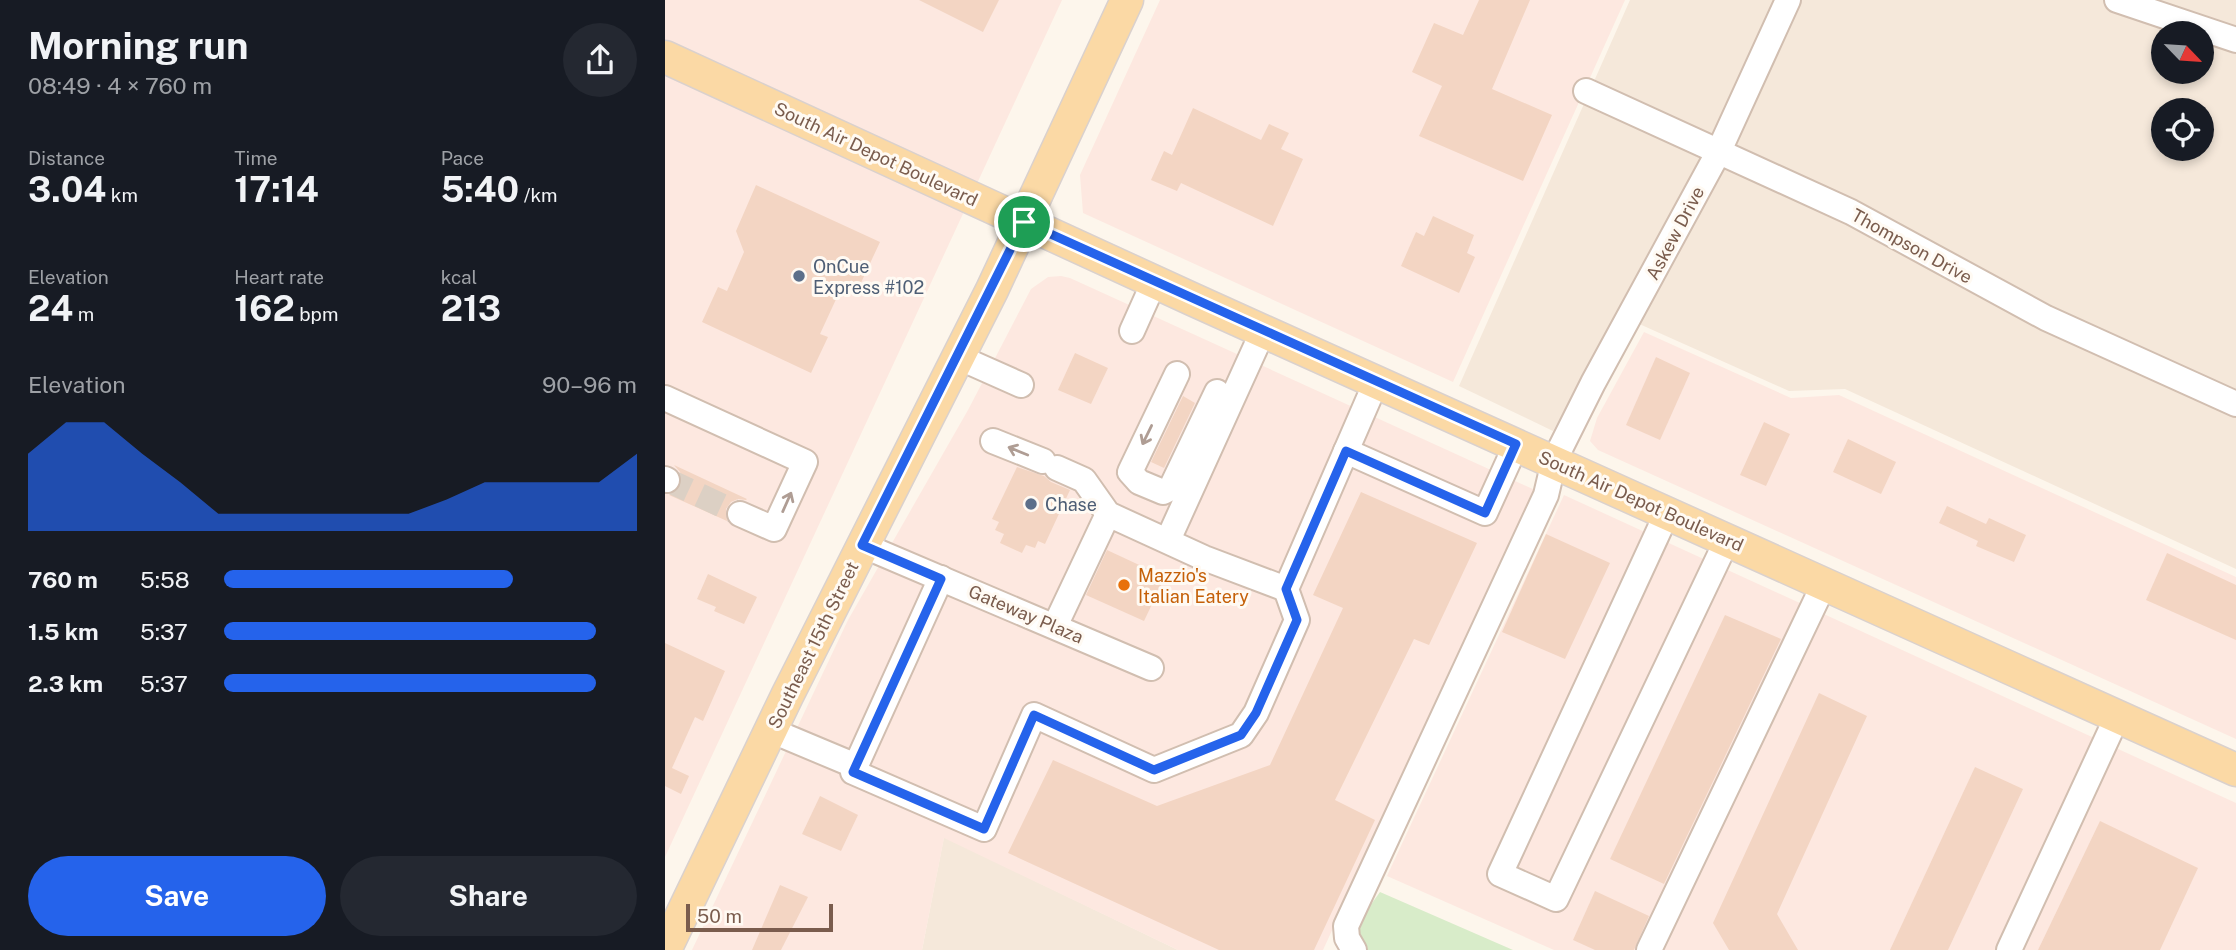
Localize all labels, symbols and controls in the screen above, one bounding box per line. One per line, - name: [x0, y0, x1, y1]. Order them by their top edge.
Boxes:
- north arrow: [2151, 21, 2214, 84]
- map controls: [2151, 21, 2214, 161]
- text: Morning run: [28, 23, 249, 68]
- button: share: [563, 23, 637, 97]
- text: 08:49 · 4 × 760 m: [28, 72, 212, 99]
- street label: South Air Depot Boulevard: [771, 98, 981, 210]
- button: locate: [2151, 98, 2214, 161]
- text: Distance: [28, 147, 105, 169]
- text: Time: [234, 147, 278, 169]
- text: Pace: [441, 147, 484, 169]
- text: 3.04: [28, 169, 106, 210]
- text: 17:14: [234, 169, 319, 210]
- text: 5:40: [441, 169, 519, 210]
- street label: Askew Drive: [1642, 183, 1708, 283]
- text: km: [106, 184, 138, 206]
- text: /km: [519, 184, 558, 206]
- pin: [994, 192, 1054, 252]
- icon: arrive: [1005, 203, 1043, 241]
- street label: Thompson Drive: [1848, 204, 1976, 288]
- place label: OnCue Express #102: [813, 256, 924, 298]
- text: Elevation: [28, 266, 109, 288]
- text: Heart rate: [234, 266, 324, 288]
- text: kcal: [441, 266, 477, 288]
- marker: OnCue Express #102: [791, 268, 807, 284]
- text: 24: [28, 288, 73, 329]
- text: 162: [234, 288, 295, 329]
- text: 213: [441, 288, 501, 329]
- text: m: [73, 303, 94, 325]
- text: bpm: [295, 303, 338, 325]
- text: Elevation: [28, 371, 126, 398]
- text: 90–96 m: [542, 371, 637, 398]
- one-way arrow: [1140, 425, 1153, 446]
- one-way arrow: [1008, 444, 1029, 457]
- street label: South Air Depot Boulevard: [1535, 446, 1747, 556]
- one-way arrow: [781, 492, 794, 513]
- place label: Chase: [1045, 494, 1097, 515]
- marker: Chase: [1023, 496, 1039, 512]
- street label: Southeast 15th Street: [763, 558, 863, 732]
- place label: Mazzio's Italian Eatery: [1138, 565, 1249, 607]
- text: 760 m: [28, 566, 98, 593]
- text: 5:58: [140, 566, 190, 593]
- marker: Mazzio's Italian Eatery: [1116, 577, 1132, 593]
- street label: Gateway Plaza: [966, 580, 1086, 648]
- text: 1.5 km: [28, 618, 99, 645]
- text: 5:37: [140, 618, 188, 645]
- text: 2.3 km: [28, 670, 103, 697]
- text: 5:37: [140, 670, 188, 697]
- button: Save: [28, 856, 326, 936]
- button: Share: [340, 856, 637, 936]
- scale bar: [686, 901, 833, 933]
- text: 50 m: [697, 905, 742, 927]

